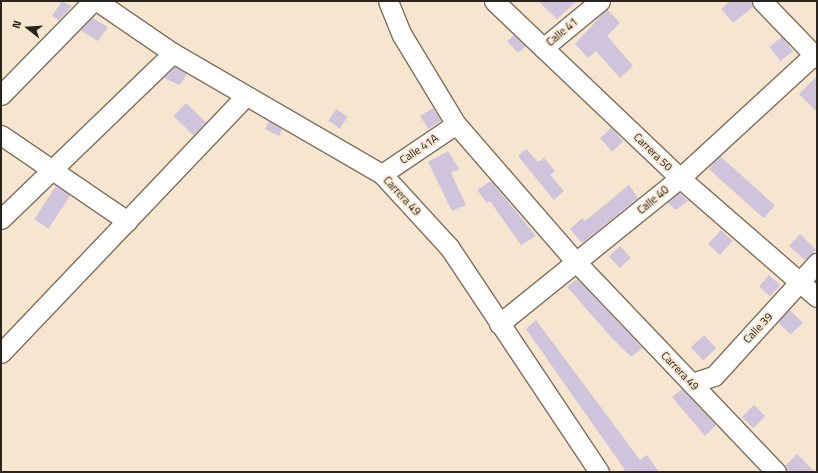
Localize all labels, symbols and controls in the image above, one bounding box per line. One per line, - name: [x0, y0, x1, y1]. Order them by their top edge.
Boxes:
- north arrow: [8, 8, 48, 48]
- street label: Calle 41: [544, 15, 580, 49]
- text: N: [8, 19, 25, 30]
- street label: Carrera 50: [631, 130, 675, 174]
- street label: Calle 41A: [397, 131, 441, 167]
- street label: Carrera 49: [381, 174, 423, 218]
- street label: Calle 40: [635, 183, 671, 217]
- street label: Calle 39: [741, 310, 775, 346]
- street label: Carrera 49: [658, 349, 702, 393]

